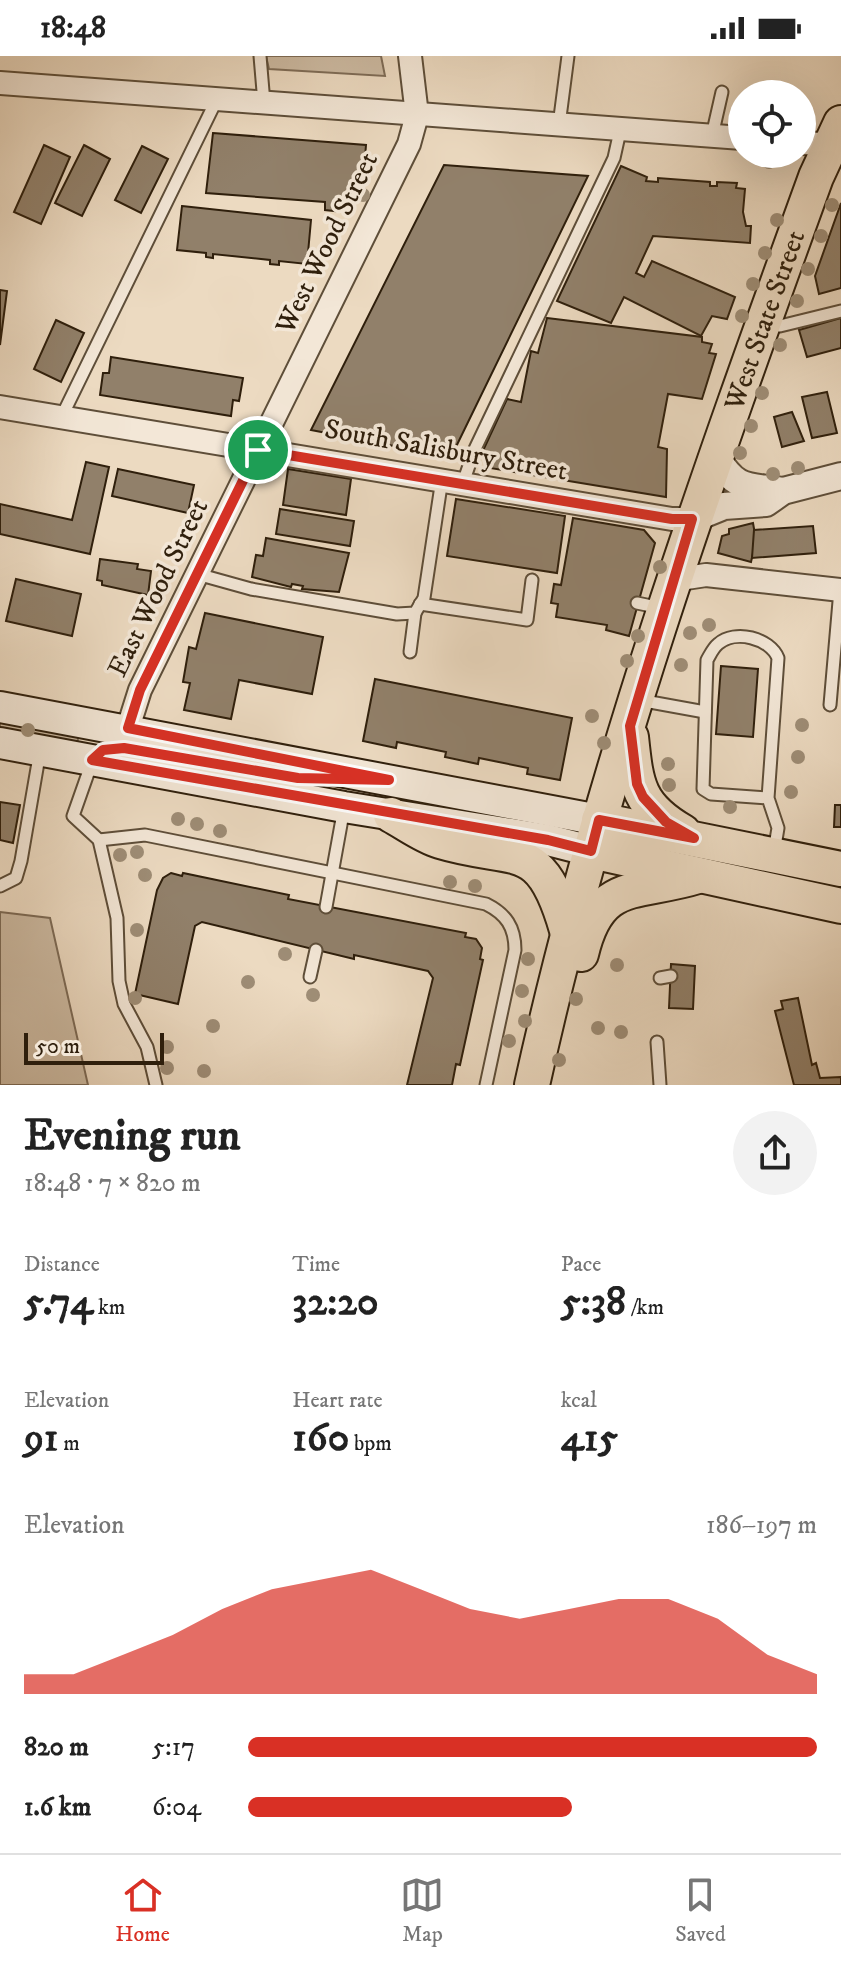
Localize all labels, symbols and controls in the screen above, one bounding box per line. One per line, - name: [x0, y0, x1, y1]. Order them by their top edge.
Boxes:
- text: 18:48: [40, 10, 106, 47]
- map controls: [728, 80, 816, 168]
- button: locate: [728, 80, 816, 168]
- street label: West Wood Street: [267, 146, 386, 341]
- street label: West State Street: [716, 225, 813, 416]
- street label: South Salisbury Street: [322, 411, 570, 489]
- pin: [224, 416, 292, 484]
- icon: arrive: [236, 428, 280, 472]
- street label: East Wood Street: [100, 493, 216, 683]
- scale bar: [24, 1029, 164, 1065]
- text: 50 m: [36, 1033, 80, 1060]
- text: Evening run: [24, 1109, 241, 1164]
- button: share: [733, 1111, 817, 1195]
- text: 18:48 · 7 × 820 m: [24, 1167, 201, 1200]
- text: Distance: [24, 1251, 100, 1278]
- text: Time: [292, 1251, 340, 1278]
- text: Pace: [561, 1251, 601, 1278]
- text: 5.74: [24, 1278, 93, 1328]
- text: 32:20: [292, 1278, 379, 1328]
- text: 5:38: [561, 1278, 626, 1328]
- text: km: [93, 1294, 125, 1321]
- text: /km: [626, 1294, 664, 1321]
- text: Elevation: [24, 1387, 109, 1414]
- text: Heart rate: [292, 1387, 383, 1414]
- text: kcal: [561, 1387, 597, 1414]
- text: 91: [24, 1414, 58, 1464]
- text: 160: [292, 1414, 349, 1464]
- text: 415: [561, 1414, 618, 1464]
- text: m: [58, 1430, 80, 1457]
- text: bpm: [349, 1430, 392, 1457]
- text: Elevation: [24, 1509, 125, 1542]
- text: 186–197 m: [706, 1509, 817, 1542]
- text: 820 m: [24, 1731, 89, 1764]
- text: 5:17: [152, 1731, 195, 1764]
- text: 1.6 km: [24, 1791, 91, 1824]
- text: 6:04: [152, 1791, 201, 1824]
- tab: Home: [115, 1873, 170, 1948]
- tab: Map: [400, 1873, 444, 1948]
- tab: Saved: [675, 1873, 726, 1948]

